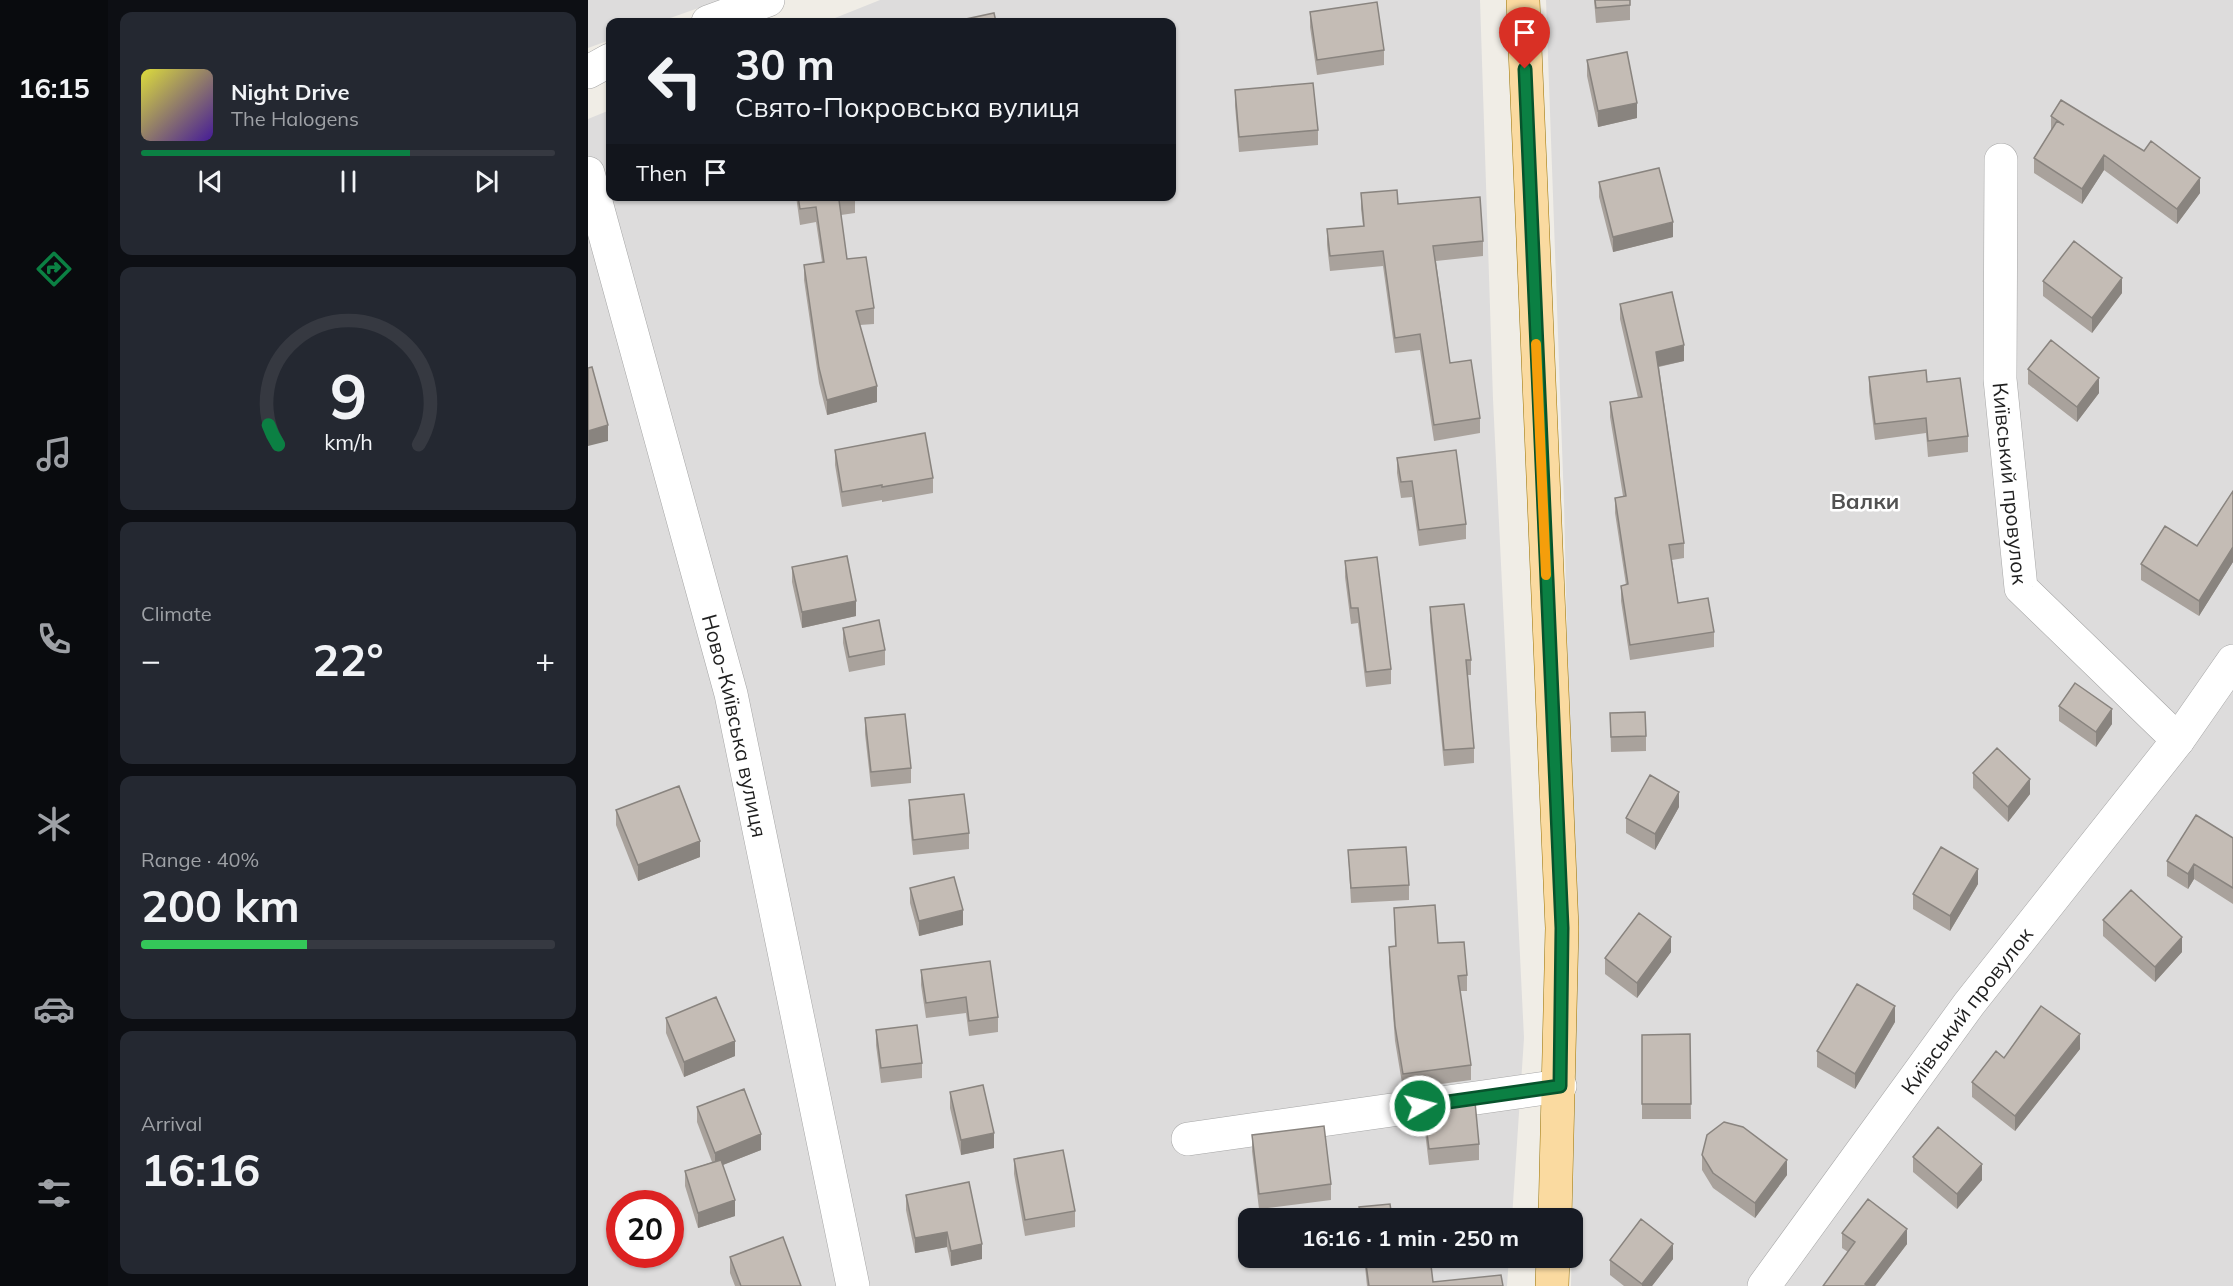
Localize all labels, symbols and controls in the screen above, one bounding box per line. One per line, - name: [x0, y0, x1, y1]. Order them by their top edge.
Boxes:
- pin: [1499, 7, 1550, 69]
- icon: arrive: [1508, 16, 1541, 49]
- text: 30 m: [735, 38, 835, 91]
- icon: left: [636, 42, 714, 120]
- text: 16:15: [18, 71, 90, 105]
- text: Night Drive: [231, 78, 350, 106]
- text: Свято-Покровська вулиця: [735, 90, 1080, 124]
- text: The Halogens: [231, 106, 359, 131]
- icon: arrive: [699, 156, 732, 189]
- text: Then: [636, 159, 687, 187]
- icon: previous: [194, 165, 227, 198]
- icon: pause: [332, 165, 365, 198]
- icon: next: [470, 165, 503, 198]
- icon: directions: [33, 248, 75, 290]
- text: 9: [329, 356, 367, 435]
- street label: Київський провулок: [1987, 381, 2034, 586]
- text: km/h: [324, 429, 372, 456]
- icon: music: [33, 433, 75, 475]
- district label: Валки: [1831, 487, 1899, 515]
- text: Climate: [141, 601, 212, 626]
- street label: Ново-Київська вулиця: [697, 611, 773, 839]
- icon: phone: [33, 618, 75, 660]
- text: 22°: [312, 631, 384, 687]
- text: −: [141, 639, 161, 680]
- text: +: [535, 639, 555, 680]
- icon: climate: [33, 803, 75, 845]
- text: Range · 40%: [141, 847, 259, 872]
- text: 200 km: [141, 877, 300, 933]
- street label: Київський провулок: [1895, 921, 2038, 1099]
- icon: car: [33, 988, 75, 1030]
- position arrow: [1388, 1074, 1452, 1138]
- text: Arrival: [141, 1111, 202, 1136]
- text: 16:16: [141, 1141, 260, 1197]
- icon: filters: [33, 1172, 75, 1214]
- speed limit sign: 20: [606, 1190, 684, 1268]
- text: 16:16 · 1 min · 250 m: [1302, 1224, 1519, 1252]

